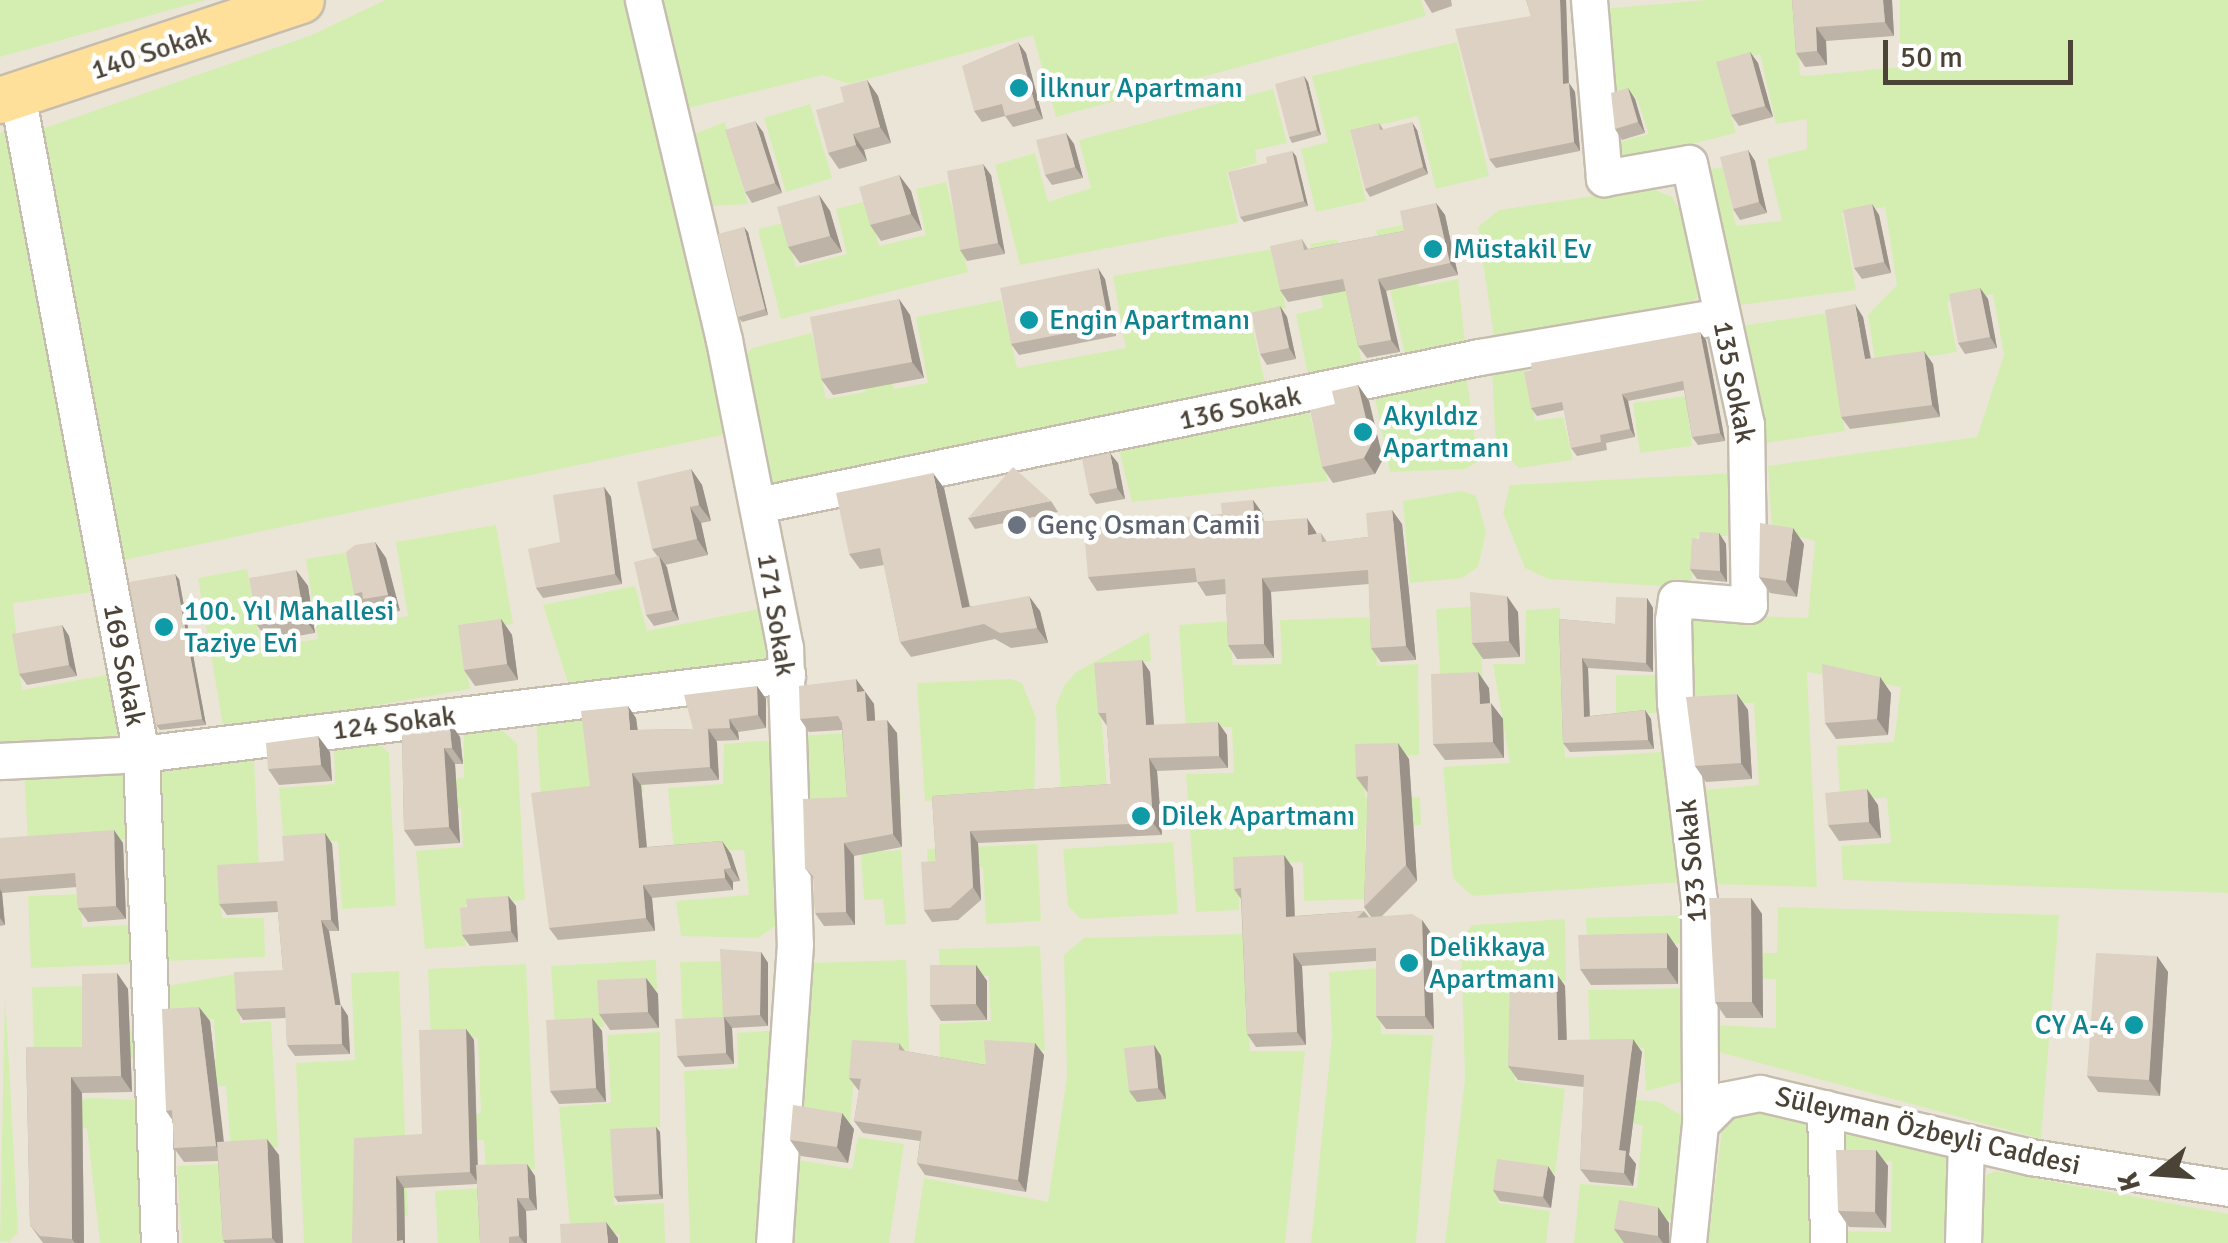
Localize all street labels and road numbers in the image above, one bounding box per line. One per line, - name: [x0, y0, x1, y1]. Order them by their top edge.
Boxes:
- street label: 140 Sokak: [87, 17, 215, 87]
- street label: 135 Sokak: [1706, 318, 1762, 446]
- street label: 136 Sokak: [1176, 379, 1304, 437]
- street label: 171 Sokak: [750, 551, 802, 679]
- street label: 169 Sokak: [96, 601, 152, 729]
- street label: 124 Sokak: [330, 699, 458, 747]
- street label: 133 Sokak: [1670, 798, 1714, 924]
- street label: Süleyman Özbeyli Caddesi: [1772, 1080, 2084, 1182]

